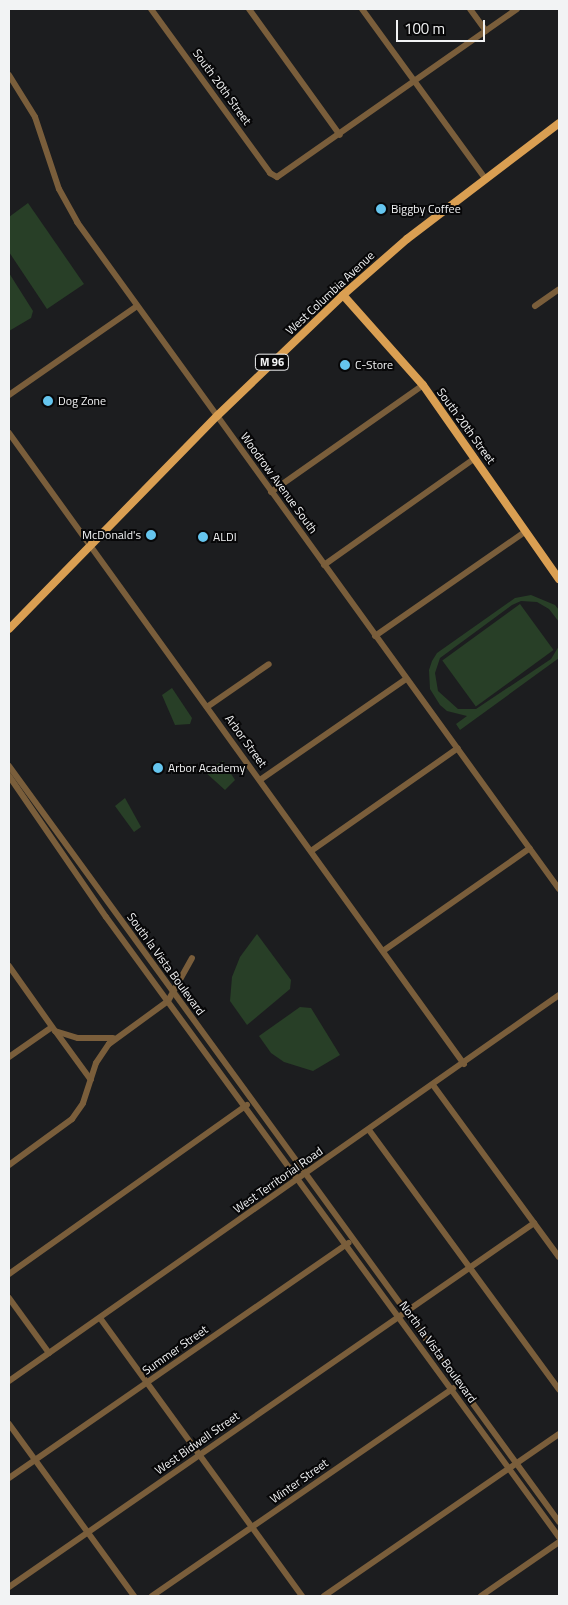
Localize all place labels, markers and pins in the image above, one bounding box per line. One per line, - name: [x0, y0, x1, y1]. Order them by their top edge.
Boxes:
- place label: Biggby Coffee: [391, 202, 461, 216]
- marker: Biggby Coffee: [375, 203, 387, 215]
- place label: C-Store: [355, 358, 393, 372]
- marker: C-Store: [339, 359, 351, 371]
- place label: Dog Zone: [58, 394, 106, 408]
- marker: Dog Zone: [42, 395, 54, 407]
- place label: McDonald's: [82, 528, 141, 542]
- marker: McDonald's: [145, 529, 157, 541]
- place label: ALDI: [213, 530, 237, 544]
- marker: ALDI: [197, 531, 209, 543]
- place label: Arbor Academy: [168, 761, 245, 775]
- marker: Arbor Academy: [152, 762, 164, 774]

